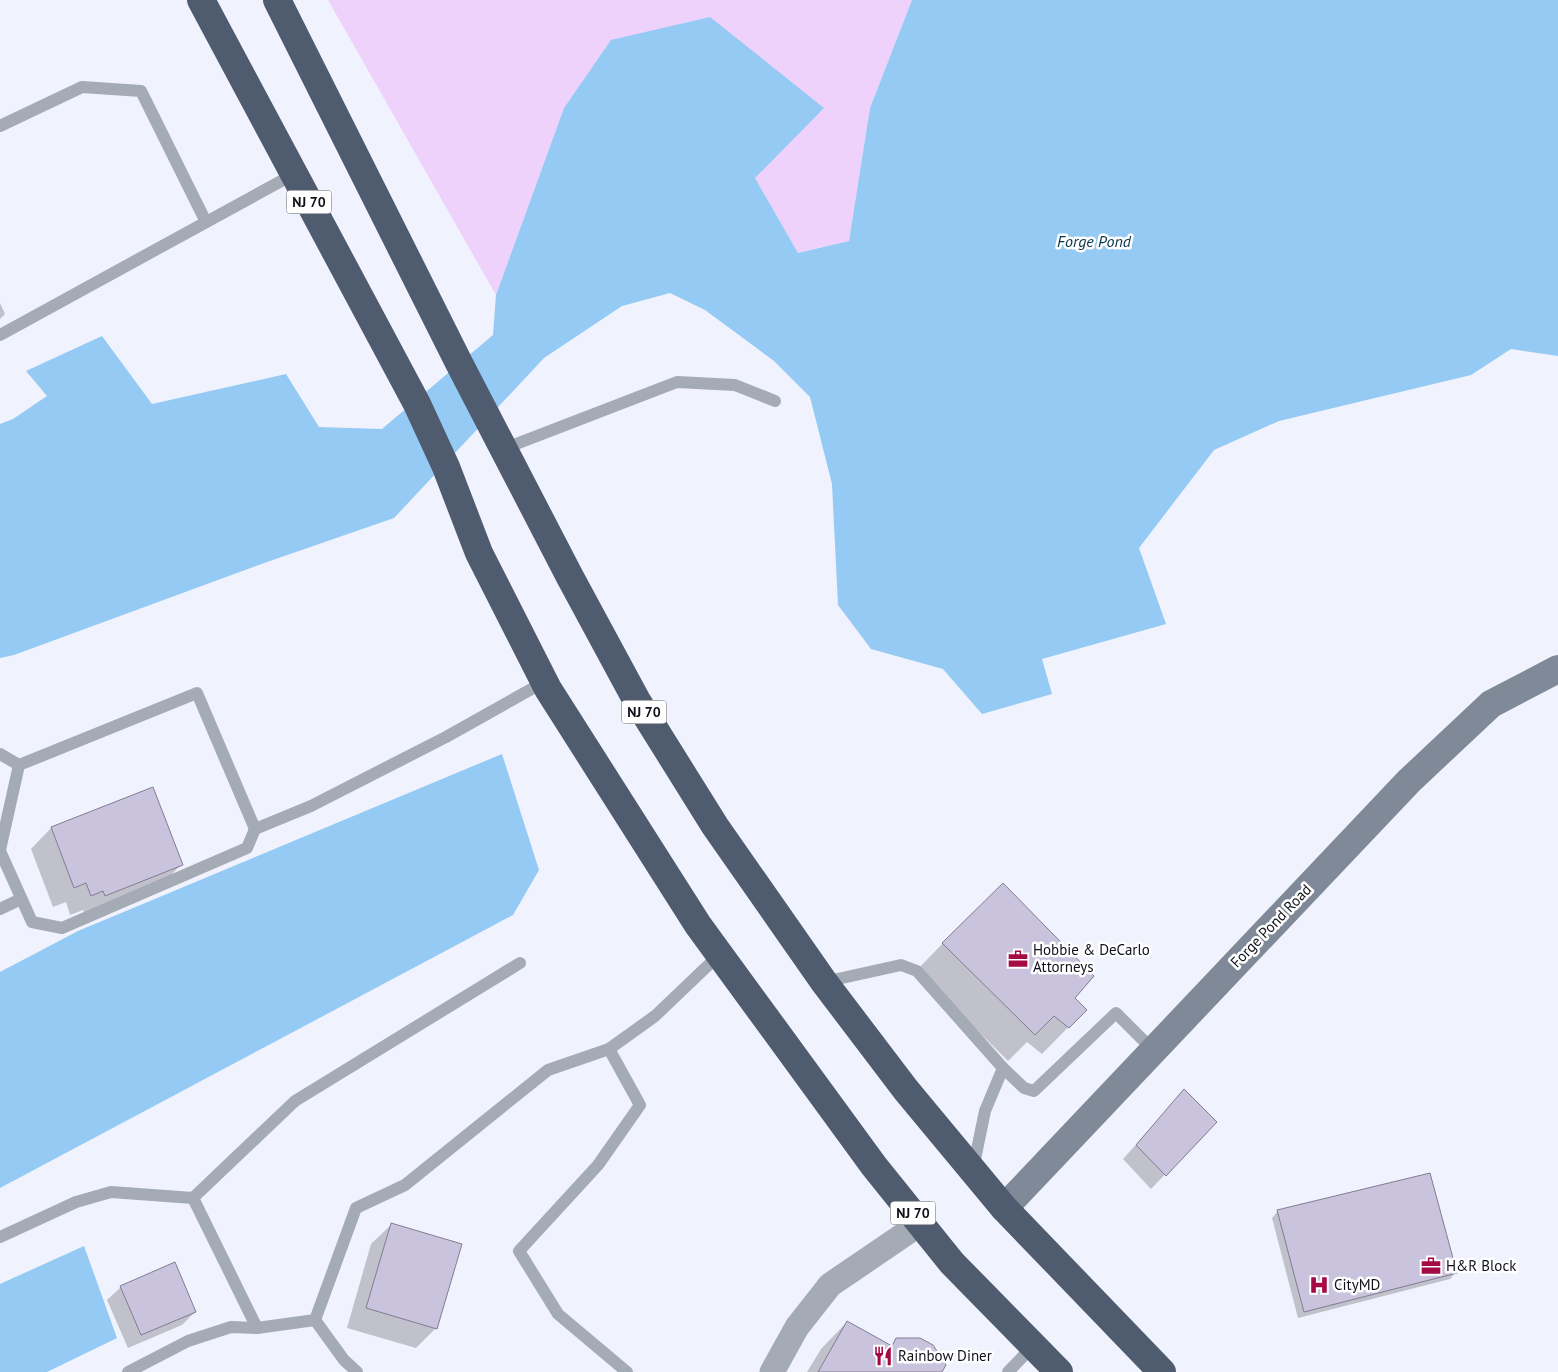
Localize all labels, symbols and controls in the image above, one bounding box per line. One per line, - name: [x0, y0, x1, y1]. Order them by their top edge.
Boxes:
- road number: NJ 70: [286, 190, 332, 213]
- water label: Forge Pond: [1057, 231, 1132, 251]
- road number: NJ 70: [622, 700, 666, 724]
- street label: Forge Pond Road: [1226, 880, 1315, 971]
- place label: Hobbie & DeCarlo Attorneys: [1033, 940, 1150, 976]
- office icon: Hobbie & DeCarlo Attorneys: [1007, 948, 1029, 970]
- road number: NJ 70: [890, 1202, 936, 1224]
- office icon: H&R Block: [1420, 1255, 1442, 1277]
- place label: H&R Block: [1446, 1256, 1517, 1275]
- hospital icon: CityMD: [1308, 1274, 1330, 1296]
- place label: CityMD: [1334, 1275, 1380, 1294]
- restaurant icon: Rainbow Diner: [872, 1345, 894, 1367]
- place label: Rainbow Diner: [898, 1346, 992, 1365]

